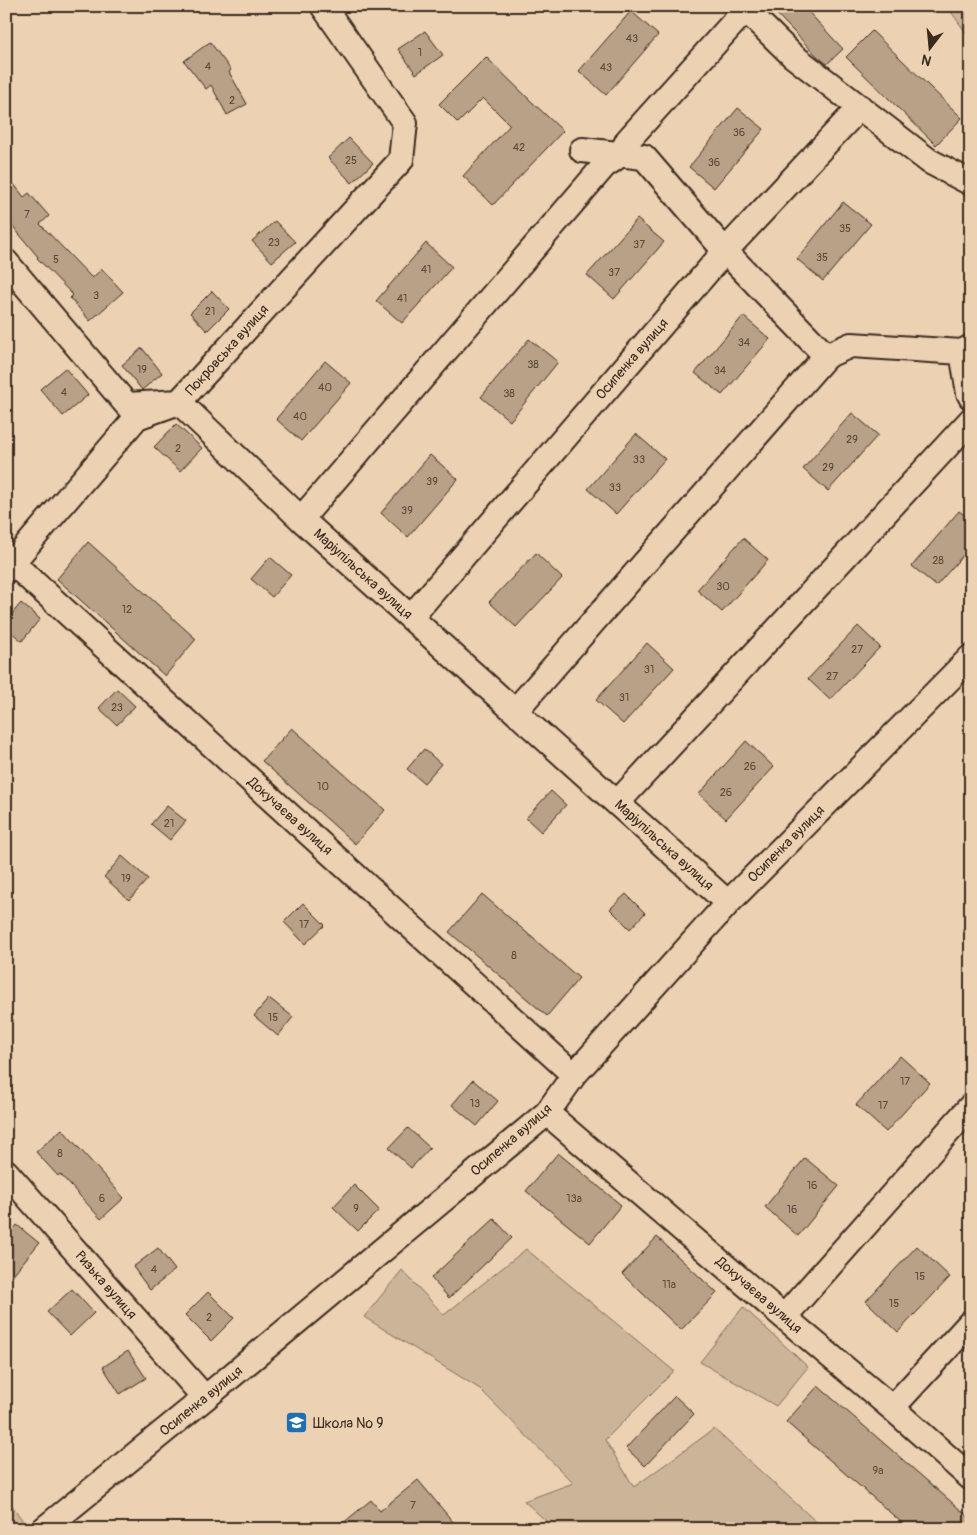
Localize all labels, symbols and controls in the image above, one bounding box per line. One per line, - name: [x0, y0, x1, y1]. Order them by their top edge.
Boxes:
- north arrow: [904, 22, 954, 72]
- house number: 43: [626, 32, 638, 45]
- house number: 1: [418, 46, 422, 59]
- text: N: [920, 51, 933, 69]
- house number: 4: [205, 60, 212, 73]
- house number: 43: [600, 61, 612, 74]
- house number: 2: [229, 94, 235, 107]
- house number: 36: [733, 126, 745, 139]
- house number: 42: [513, 141, 525, 154]
- house number: 25: [345, 154, 357, 167]
- house number: 36: [708, 156, 720, 169]
- house number: 7: [24, 208, 30, 221]
- house number: 35: [839, 222, 851, 235]
- house number: 23: [268, 236, 280, 249]
- house number: 37: [633, 238, 645, 251]
- house number: 35: [816, 251, 828, 264]
- house number: 5: [53, 253, 59, 266]
- house number: 41: [421, 263, 431, 276]
- house number: 37: [608, 266, 620, 279]
- house number: 3: [93, 289, 99, 302]
- house number: 41: [397, 292, 407, 305]
- street label: Покровська вулиця: [182, 301, 272, 399]
- house number: 21: [205, 305, 215, 318]
- street label: Осипенка вулиця: [592, 315, 672, 403]
- house number: 34: [738, 336, 751, 349]
- house number: 38: [527, 358, 539, 371]
- house number: 19: [137, 363, 147, 376]
- house number: 34: [714, 364, 727, 377]
- house number: 40: [318, 381, 332, 394]
- house number: 4: [61, 386, 68, 399]
- house number: 38: [503, 387, 515, 400]
- house number: 40: [293, 410, 307, 423]
- house number: 29: [846, 433, 858, 446]
- house number: 2: [175, 442, 181, 455]
- house number: 33: [633, 453, 645, 466]
- house number: 29: [822, 461, 834, 474]
- house number: 39: [426, 475, 438, 488]
- house number: 33: [609, 481, 621, 494]
- house number: 39: [401, 504, 413, 517]
- street label: Маріупільська вулиця: [310, 525, 416, 623]
- house number: 28: [932, 554, 944, 567]
- house number: 30: [716, 580, 730, 593]
- house number: 12: [122, 603, 132, 616]
- house number: 27: [851, 643, 863, 656]
- house number: 31: [644, 663, 654, 676]
- house number: 27: [826, 670, 838, 683]
- house number: 31: [619, 691, 629, 704]
- house number: 23: [111, 701, 123, 714]
- house number: 26: [744, 760, 756, 773]
- street label: Докучаєва вулиця: [243, 773, 336, 859]
- house number: 10: [317, 780, 329, 793]
- house number: 26: [720, 786, 732, 799]
- street label: Маріупільська вулиця: [611, 796, 717, 894]
- street label: Осипенка вулиця: [744, 802, 828, 886]
- house number: 21: [164, 817, 174, 830]
- house number: 19: [121, 872, 131, 885]
- house number: 17: [299, 918, 309, 931]
- house number: 8: [511, 949, 517, 962]
- house number: 15: [268, 1011, 278, 1024]
- house number: 17: [900, 1075, 910, 1088]
- house number: 13: [470, 1097, 480, 1110]
- house number: 17: [878, 1099, 888, 1112]
- street label: Осипенка вулиця: [467, 1100, 555, 1180]
- house number: 8: [57, 1147, 63, 1160]
- house number: 16: [807, 1179, 817, 1192]
- house number: 6: [99, 1192, 105, 1205]
- house number: 13а: [566, 1192, 582, 1205]
- house number: 9: [353, 1202, 359, 1215]
- house number: 16: [787, 1203, 797, 1216]
- street label: Ризька вулиця: [72, 1247, 140, 1323]
- street label: Докучаєва вулиця: [712, 1252, 806, 1337]
- house number: 4: [151, 1263, 158, 1276]
- house number: 15: [915, 1270, 925, 1283]
- house number: 11а: [662, 1278, 676, 1291]
- house number: 15: [889, 1297, 899, 1310]
- house number: 2: [206, 1311, 212, 1324]
- street label: Осипенка вулиця: [156, 1362, 246, 1440]
- school or university icon: Школа № 9: [285, 1411, 309, 1435]
- place label: Школа № 9: [313, 1415, 383, 1432]
- house number: 9а: [873, 1464, 883, 1477]
- house number: 7: [410, 1499, 416, 1512]

